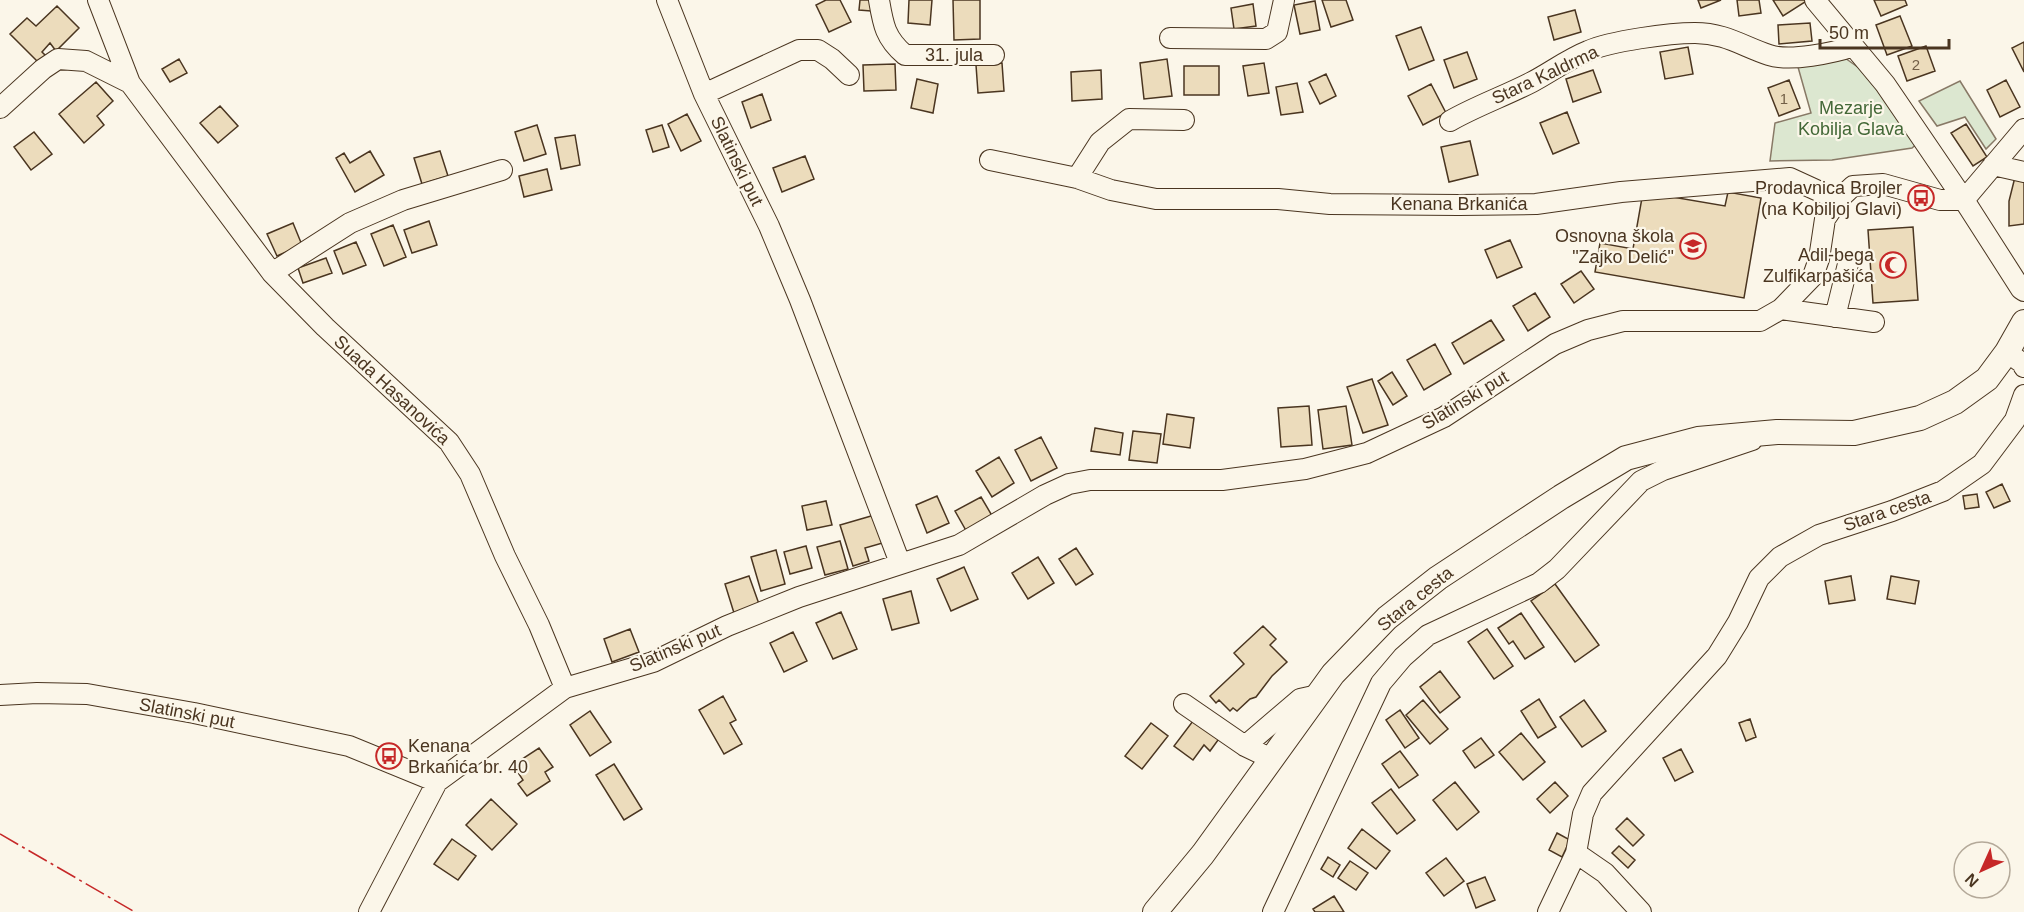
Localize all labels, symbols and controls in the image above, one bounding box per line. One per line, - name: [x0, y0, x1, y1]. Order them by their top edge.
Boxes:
- scale bar: [1820, 12, 1949, 50]
- text: 50 m: [1829, 23, 1869, 43]
- street label: Stara Kaldrma: [1489, 41, 1602, 108]
- street label: 31. jula: [925, 45, 984, 65]
- house number: 2: [1912, 56, 1920, 73]
- house number: 1: [1780, 90, 1788, 107]
- park label: Mezarje Kobilja Glava: [1798, 98, 1905, 139]
- street label: Slatinski put: [707, 113, 767, 209]
- place label: Prodavnica Brojler (na Kobiljoj Glavi): [1755, 178, 1902, 219]
- bus stop icon: Prodavnica Brojler (na Kobiljoj Glavi): [1906, 183, 1936, 213]
- street label: Kenana Brkanića: [1390, 194, 1529, 214]
- place label: Osnovna škola "Zajko Delić": [1555, 226, 1675, 267]
- school or university icon: Osnovna škola "Zajko Delić": [1678, 231, 1708, 261]
- place label: Adil-bega Zulfikarpašića: [1763, 245, 1875, 286]
- mosque icon: Adil-bega Zulfikarpašića: [1878, 250, 1908, 280]
- street label: Suada Hasanovića: [330, 331, 455, 450]
- street label: Slatinski put: [1418, 366, 1512, 434]
- street label: Stara cesta: [1841, 486, 1934, 535]
- street label: Stara cesta: [1373, 562, 1457, 635]
- street label: Slatinski put: [626, 620, 724, 676]
- street label: Slatinski put: [137, 694, 237, 732]
- place label: Kenana Brkanića br. 40: [408, 736, 528, 777]
- bus stop icon: Kenana Brkanića br. 40: [374, 741, 404, 771]
- north arrow: [1952, 840, 2012, 900]
- text: N: [1962, 870, 1982, 890]

